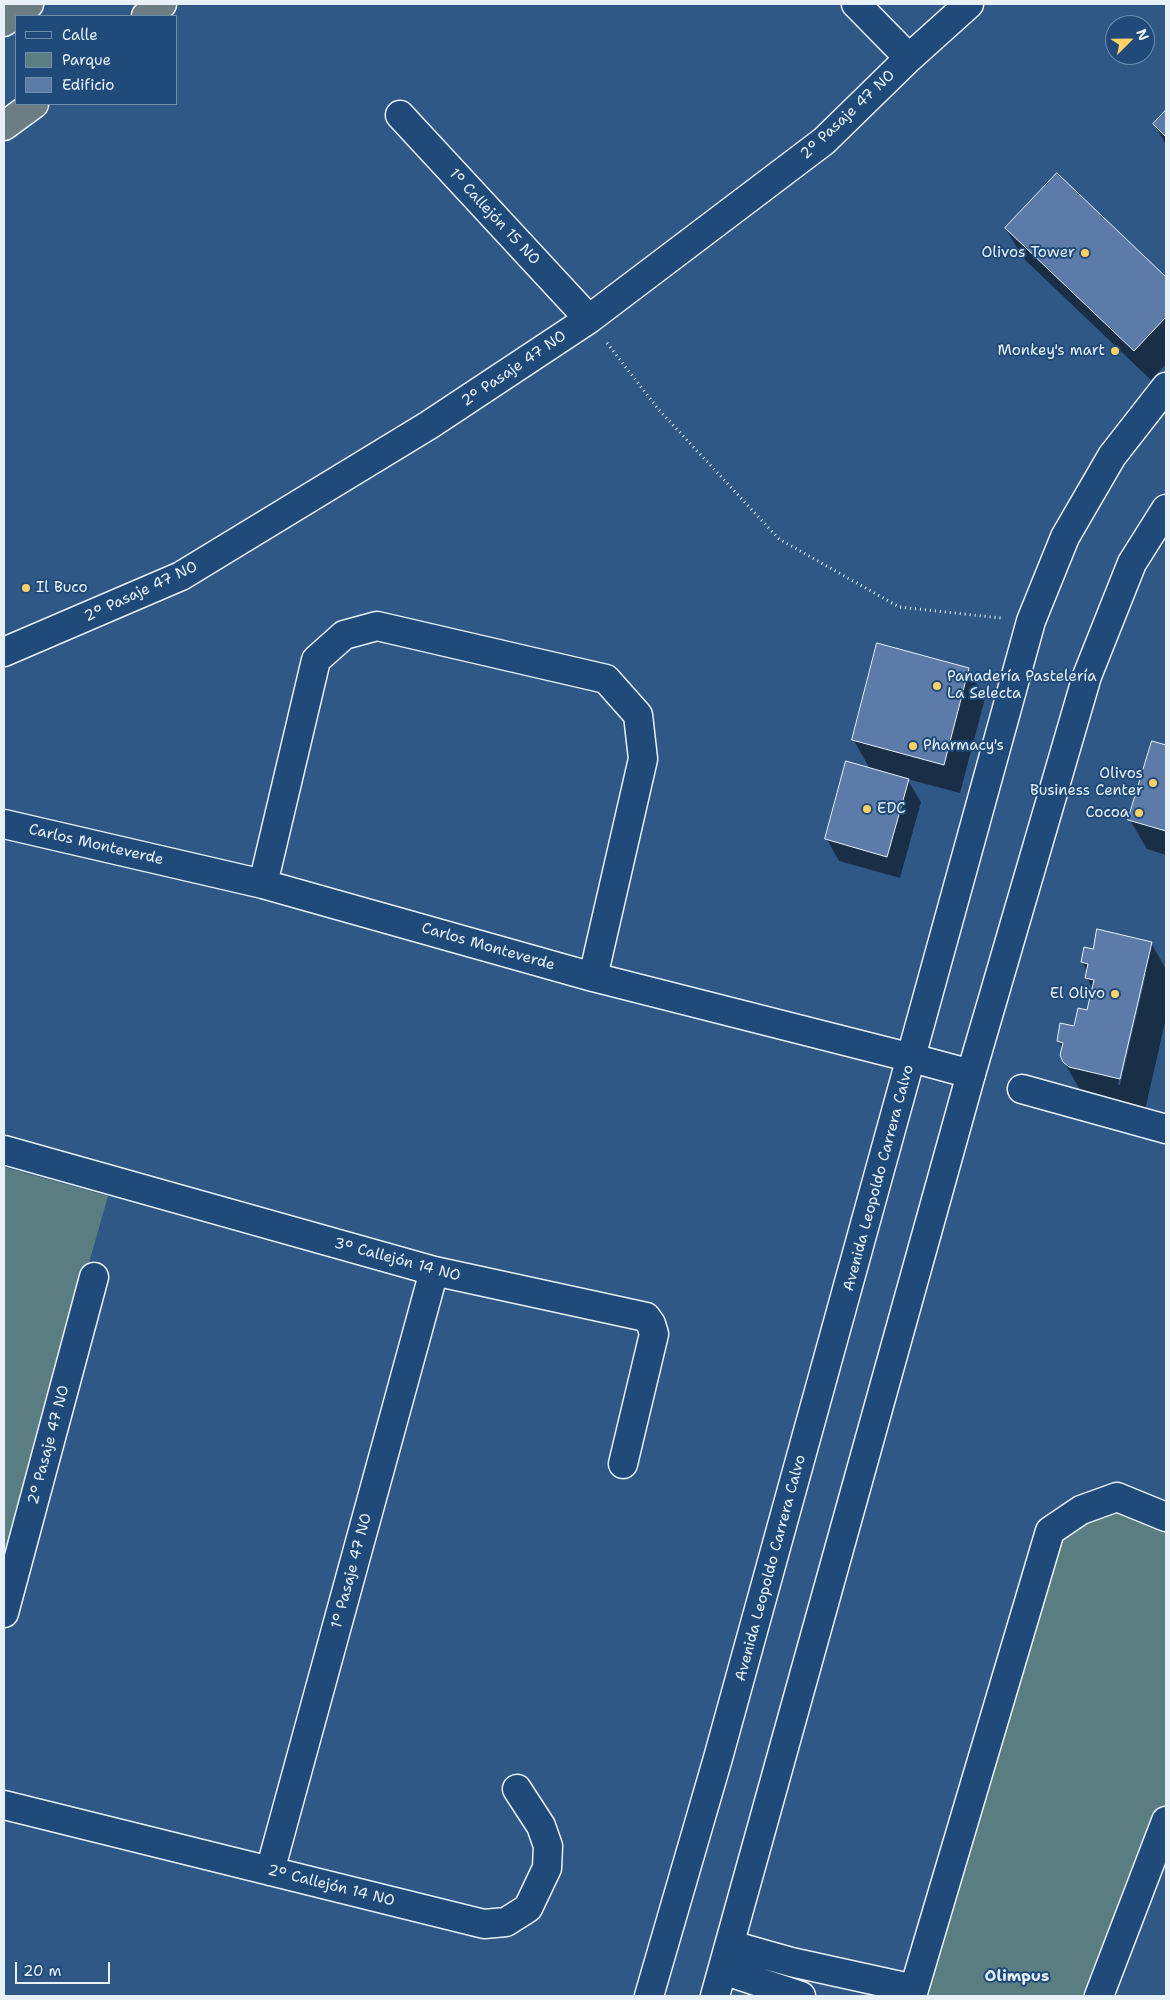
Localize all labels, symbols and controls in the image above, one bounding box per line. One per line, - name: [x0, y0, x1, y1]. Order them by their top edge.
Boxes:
- legend: [15, 15, 178, 105]
- north arrow: [1105, 15, 1155, 65]
- text: Calle: [62, 25, 98, 45]
- text: N: [1132, 26, 1153, 43]
- text: Parque: [62, 50, 111, 70]
- street label: 2° Pasaje 47 NO: [797, 67, 899, 163]
- text: Edificio: [62, 75, 114, 95]
- street label: 1° Callejón 15 NO: [445, 165, 543, 269]
- place label: Olivos Tower: [982, 244, 1075, 262]
- marker: Olivos Tower: [1079, 247, 1091, 259]
- street label: 2° Pasaje 47 NO: [458, 327, 570, 411]
- place label: Monkey's mart: [997, 342, 1105, 360]
- marker: Monkey's mart: [1109, 345, 1121, 357]
- street label: 2° Pasaje 47 NO: [82, 558, 200, 626]
- place label: Il Buco: [36, 579, 88, 597]
- marker: Il Buco: [20, 582, 32, 594]
- place label: Panadería Pastelería La Selecta: [947, 668, 1097, 703]
- marker: Panadería Pastelería La Selecta: [931, 680, 943, 692]
- place label: Pharmacy's: [923, 737, 1004, 755]
- marker: Pharmacy's: [907, 740, 919, 752]
- place label: Olivos Business Center: [1030, 765, 1143, 800]
- marker: Olivos Business Center: [1147, 777, 1159, 789]
- place label: EDC: [877, 800, 906, 818]
- marker: EDC: [861, 803, 873, 815]
- place label: Cocoa: [1086, 804, 1129, 822]
- marker: Cocoa: [1133, 807, 1145, 819]
- street label: Carlos Monteverde: [27, 821, 165, 869]
- street label: Carlos Monteverde: [419, 919, 557, 975]
- place label: El Olivo: [1050, 985, 1105, 1003]
- marker: El Olivo: [1109, 988, 1121, 1000]
- street label: Avenida Leopoldo Carrera Calvo: [840, 1063, 918, 1293]
- street label: 3° Callejón 14 NO: [332, 1234, 462, 1286]
- street label: 2° Pasaje 47 NO: [24, 1383, 74, 1507]
- street label: Avenida Leopoldo Carrera Calvo: [732, 1453, 810, 1683]
- street label: 1° Pasaje 47 NO: [328, 1512, 376, 1630]
- street label: 2° Callejón 14 NO: [266, 1862, 396, 1910]
- scale bar: [18, 1952, 112, 1984]
- text: 20 m: [23, 1961, 62, 1981]
- district label: Olimpus: [985, 1967, 1049, 1987]

